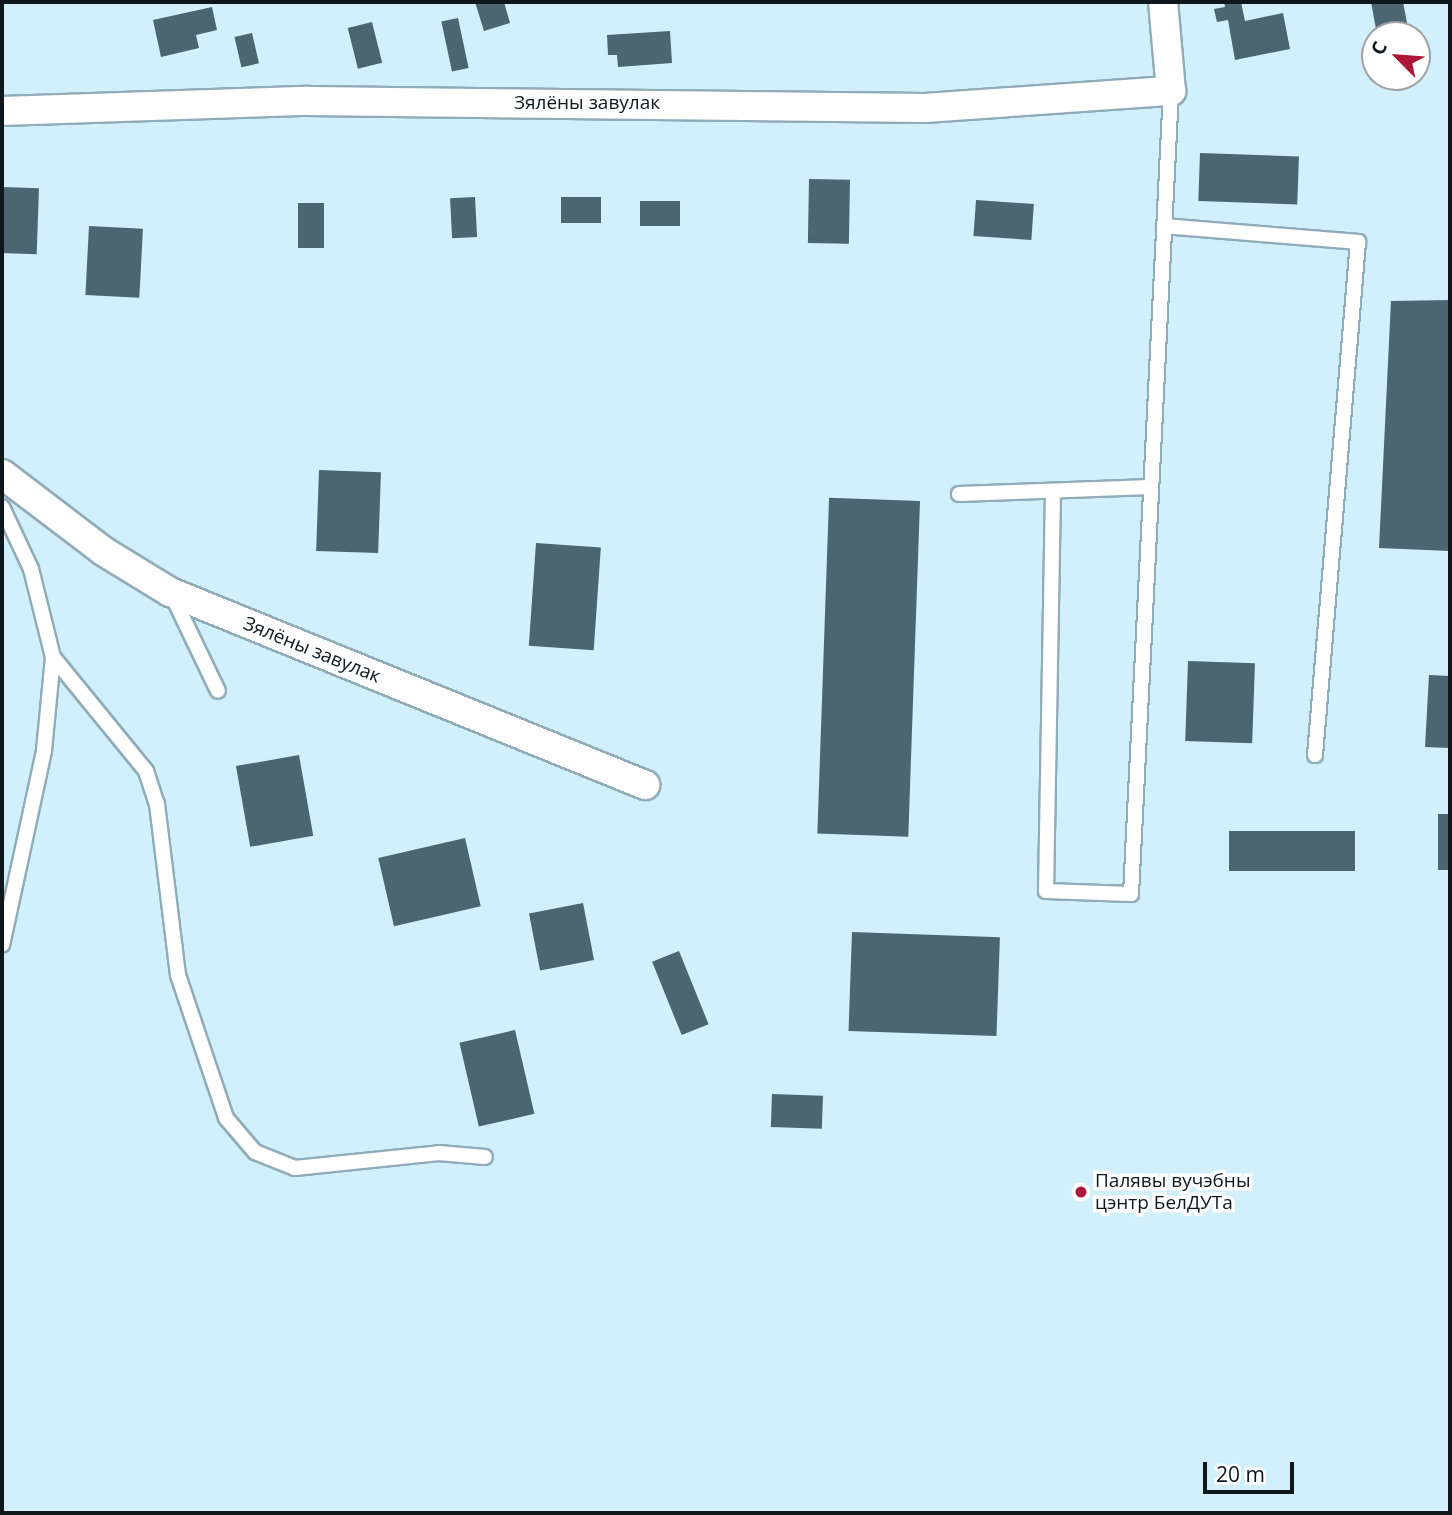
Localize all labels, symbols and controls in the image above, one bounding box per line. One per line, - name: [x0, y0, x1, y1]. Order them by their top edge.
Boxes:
- north arrow: [1361, 21, 1431, 91]
- text: С: [1364, 37, 1393, 59]
- street label: Зялёны завулак: [514, 92, 660, 114]
- street label: Зялёны завулак: [240, 612, 384, 688]
- place label: Палявы вучэбны цэнтр БелДУТа: [1095, 1170, 1250, 1214]
- marker: Палявы вучэбны цэнтр БелДУТа: [1073, 1184, 1089, 1200]
- scale bar: [1207, 1448, 1298, 1492]
- text: 20 m: [1216, 1460, 1265, 1488]

